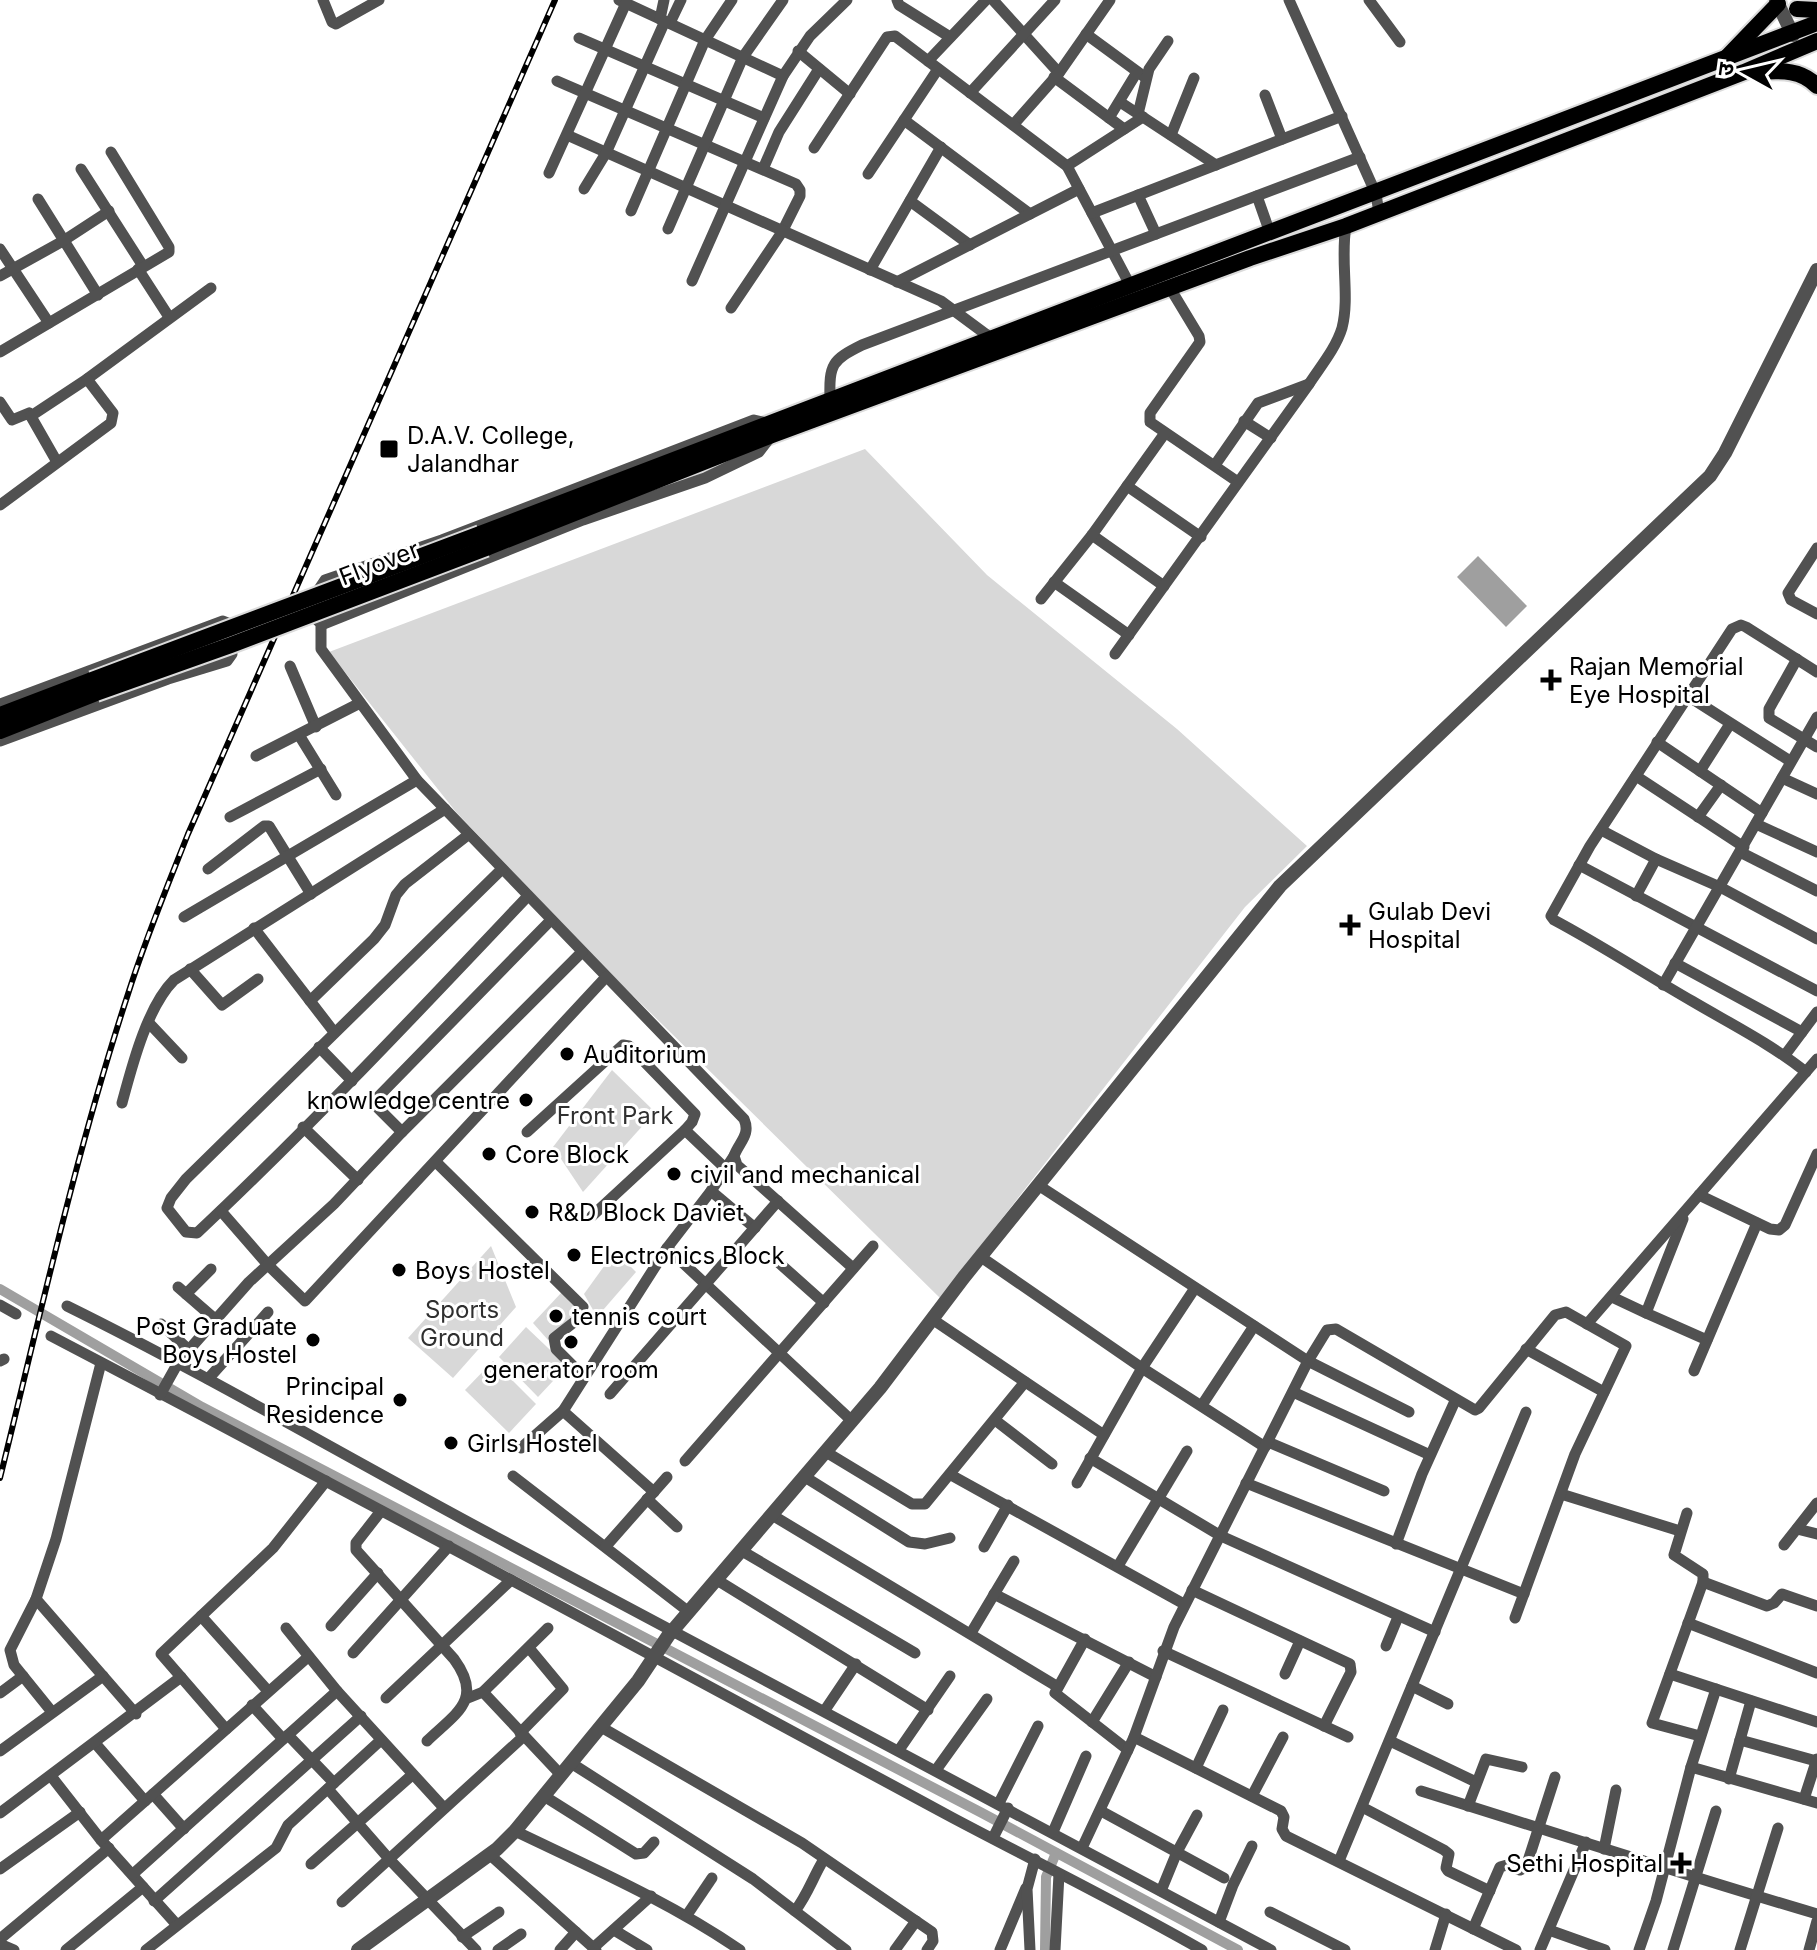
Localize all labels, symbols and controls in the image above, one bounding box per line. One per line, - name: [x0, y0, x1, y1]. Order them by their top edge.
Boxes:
- north arrow: [1705, 32, 1785, 112]
- text: उ: [1711, 60, 1739, 77]
- place label: D.A.V. College, Jalandhar: [407, 421, 575, 478]
- marker: D.A.V. College, Jalandhar: [378, 438, 400, 460]
- street label: Flyover: [335, 535, 423, 591]
- place label: Rajan Memorial Eye Hospital: [1569, 652, 1744, 709]
- marker: Rajan Memorial Eye Hospital: [1540, 669, 1562, 691]
- place label: Gulab Devi Hospital: [1368, 897, 1491, 954]
- marker: Gulab Devi Hospital: [1339, 914, 1361, 936]
- place label: Auditorium: [583, 1040, 707, 1069]
- marker: Auditorium: [558, 1045, 576, 1063]
- place label: knowledge centre: [307, 1086, 510, 1115]
- marker: knowledge centre: [517, 1091, 535, 1109]
- park label: Front Park: [557, 1101, 673, 1130]
- place label: Core Block: [505, 1140, 629, 1169]
- marker: Core Block: [480, 1145, 498, 1163]
- place label: civil and mechanical: [690, 1160, 920, 1189]
- marker: civil and mechanical: [665, 1165, 683, 1183]
- place label: R&D Block Daviet: [548, 1198, 744, 1227]
- marker: R&D Block Daviet: [523, 1203, 541, 1221]
- place label: Electronics Block: [590, 1241, 785, 1270]
- marker: Electronics Block: [565, 1246, 583, 1264]
- place label: Boys Hostel: [415, 1256, 550, 1285]
- marker: Boys Hostel: [390, 1261, 408, 1279]
- park label: Sports Ground: [420, 1295, 504, 1352]
- place label: tennis court: [572, 1302, 707, 1331]
- marker: tennis court: [547, 1307, 565, 1325]
- place label: Post Graduate Boys Hostel: [136, 1312, 297, 1369]
- marker: Post Graduate Boys Hostel: [304, 1331, 322, 1349]
- marker: generator room: [562, 1333, 580, 1351]
- place label: generator room: [483, 1355, 659, 1384]
- place label: Principal Residence: [266, 1372, 384, 1429]
- marker: Principal Residence: [391, 1391, 409, 1409]
- place label: Girls Hostel: [467, 1429, 598, 1458]
- marker: Girls Hostel: [442, 1434, 460, 1452]
- place label: Sethi Hospital: [1506, 1849, 1663, 1878]
- marker: Sethi Hospital: [1670, 1852, 1692, 1874]

